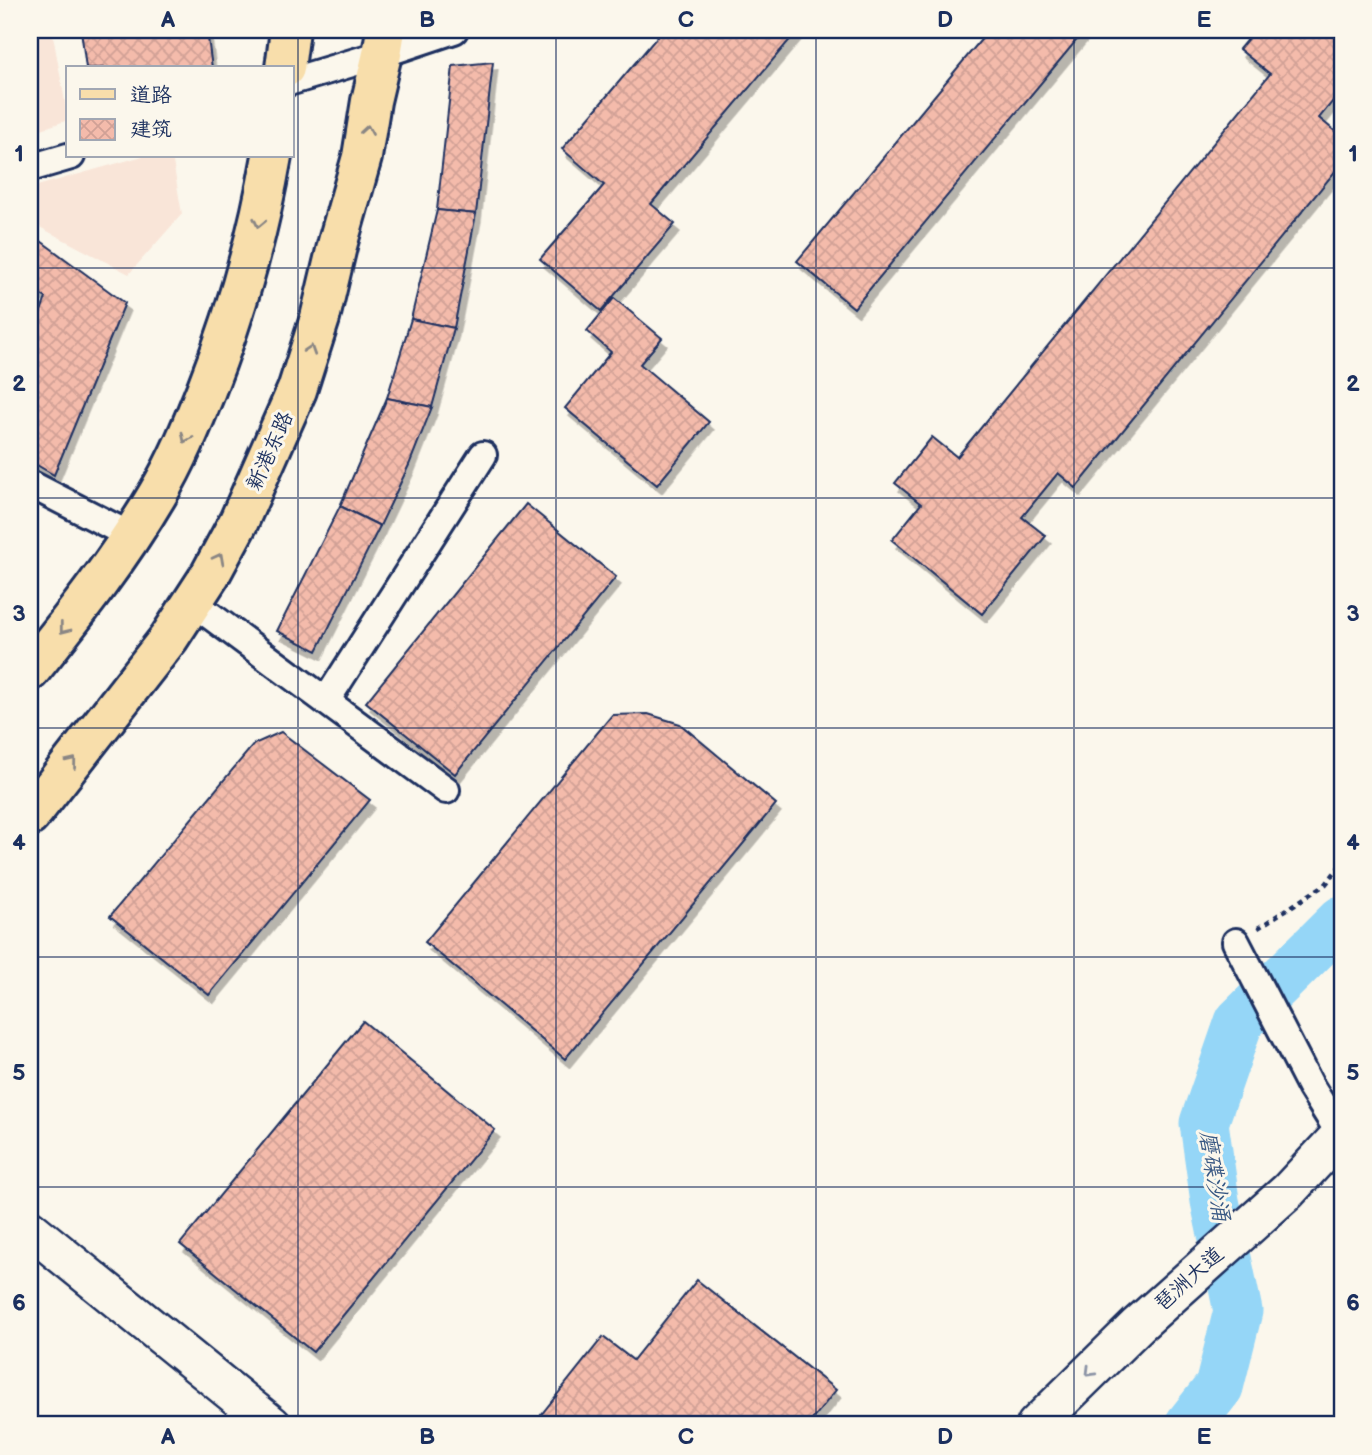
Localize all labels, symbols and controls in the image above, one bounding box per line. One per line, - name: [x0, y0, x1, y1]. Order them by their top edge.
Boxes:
- text: A: [160, 6, 176, 34]
- text: B: [419, 6, 435, 34]
- text: C: [678, 6, 694, 34]
- text: D: [937, 6, 953, 34]
- text: E: [1197, 6, 1212, 34]
- legend: [66, 66, 294, 158]
- text: 道路: [130, 83, 172, 108]
- text: 建筑: [130, 117, 172, 142]
- one-way arrow: [359, 124, 374, 136]
- text: 1: [14, 140, 24, 168]
- text: 1: [1348, 140, 1358, 168]
- one-way arrow: [252, 217, 267, 229]
- one-way arrow: [302, 344, 316, 356]
- text: 2: [12, 370, 26, 398]
- text: 2: [1346, 370, 1360, 398]
- street label: 新港东路: [241, 408, 299, 494]
- one-way arrow: [180, 431, 194, 443]
- one-way arrow: [211, 553, 224, 565]
- text: 3: [12, 600, 26, 628]
- text: 3: [1346, 600, 1360, 628]
- one-way arrow: [59, 621, 72, 634]
- one-way arrow: [64, 758, 77, 770]
- text: 4: [12, 829, 26, 857]
- text: 4: [1346, 829, 1360, 857]
- text: 5: [12, 1059, 26, 1087]
- text: 5: [1346, 1059, 1360, 1087]
- water label: 磨碟沙涌: [1193, 1128, 1235, 1225]
- street label: 琶洲大道: [1149, 1242, 1229, 1316]
- text: 6: [12, 1289, 26, 1317]
- text: 6: [1346, 1289, 1360, 1317]
- one-way arrow: [1085, 1364, 1098, 1377]
- text: A: [160, 1423, 176, 1451]
- text: B: [419, 1423, 435, 1451]
- text: C: [678, 1423, 694, 1451]
- text: D: [937, 1423, 953, 1451]
- text: E: [1197, 1423, 1212, 1451]

